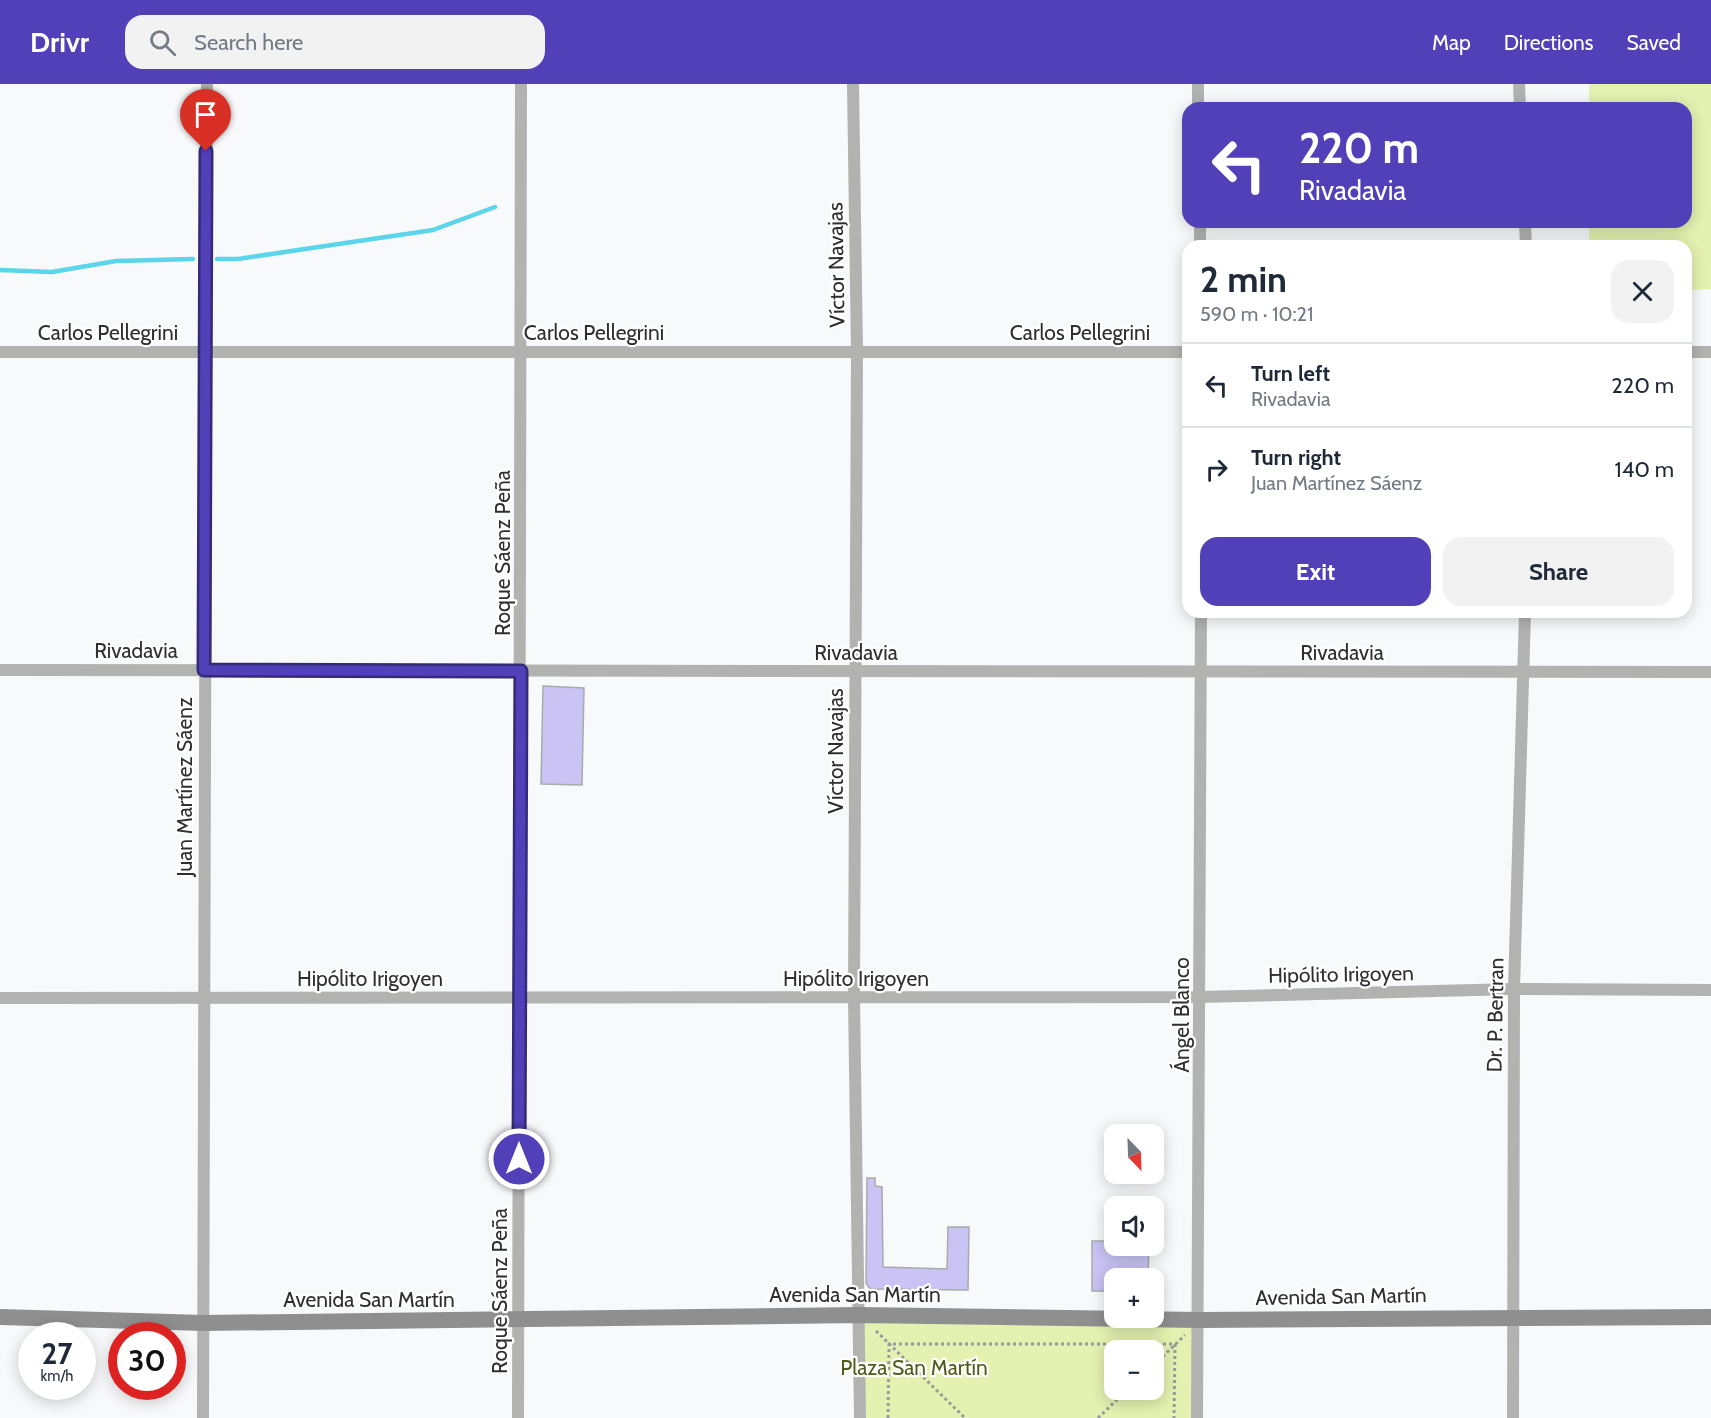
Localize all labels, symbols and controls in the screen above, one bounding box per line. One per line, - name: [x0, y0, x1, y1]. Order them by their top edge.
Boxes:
- search box: [125, 15, 545, 69]
- text: Drivr: [30, 25, 89, 59]
- icon: search: [146, 26, 179, 59]
- text: Search here: [194, 29, 303, 56]
- text: Map: [1432, 30, 1471, 55]
- text: Directions: [1504, 30, 1593, 55]
- text: Saved: [1626, 30, 1681, 55]
- pin: [180, 89, 231, 151]
- icon: arrive: [189, 98, 222, 131]
- text: 220 m: [1299, 122, 1419, 174]
- icon: left: [1200, 126, 1278, 204]
- text: Rivadavia: [1299, 174, 1406, 207]
- street label: Víctor Navajas: [822, 202, 851, 328]
- text: 2 min: [1200, 257, 1287, 301]
- button: close: [1611, 260, 1674, 323]
- text: 590 m · 10:21: [1200, 302, 1314, 326]
- street label: Carlos Pellegrini: [38, 320, 178, 345]
- street label: Carlos Pellegrini: [524, 320, 664, 345]
- street label: Carlos Pellegrini: [1010, 320, 1150, 345]
- text: Turn left: [1251, 360, 1330, 387]
- icon: left: [1200, 369, 1233, 402]
- text: 220 m: [1611, 372, 1674, 399]
- text: Rivadavia: [1251, 387, 1331, 411]
- text: Turn right: [1251, 444, 1341, 471]
- icon: right: [1200, 453, 1233, 486]
- text: 140 m: [1615, 456, 1674, 483]
- street label: Roque Sáenz Peña: [490, 470, 515, 636]
- text: Juan Martínez Sáenz: [1251, 471, 1422, 495]
- button: Exit: [1200, 537, 1431, 606]
- button: Share: [1443, 537, 1674, 606]
- street label: Rivadavia: [94, 638, 178, 663]
- street label: Rivadavia: [814, 640, 898, 665]
- street label: Rivadavia: [1300, 640, 1384, 665]
- street label: Víctor Navajas: [823, 688, 849, 814]
- street label: Juan Martínez Sáenz: [172, 697, 197, 878]
- street label: Ángel Blanco: [1169, 957, 1194, 1073]
- street label: Dr. P. Bertran: [1481, 957, 1509, 1073]
- street label: Hipólito Irigoyen: [1268, 960, 1414, 988]
- street label: Hipólito Irigoyen: [297, 966, 443, 991]
- street label: Hipólito Irigoyen: [783, 966, 929, 991]
- north arrow: [1104, 1124, 1164, 1184]
- map controls: [1104, 1124, 1164, 1400]
- position arrow: [487, 1127, 551, 1191]
- button: sound: [1104, 1196, 1164, 1256]
- street label: Roque Sáenz Peña: [487, 1208, 512, 1374]
- button: +: [1104, 1268, 1164, 1328]
- street label: Avenida San Martín: [769, 1282, 941, 1307]
- street label: Avenida San Martín: [1255, 1282, 1427, 1310]
- street label: Avenida San Martín: [283, 1287, 455, 1312]
- speed limit sign: 30: [108, 1322, 186, 1400]
- text: 27: [41, 1335, 73, 1372]
- button: −: [1104, 1340, 1164, 1400]
- park label: Plaza San Martín: [840, 1355, 988, 1380]
- text: km/h: [41, 1367, 73, 1385]

